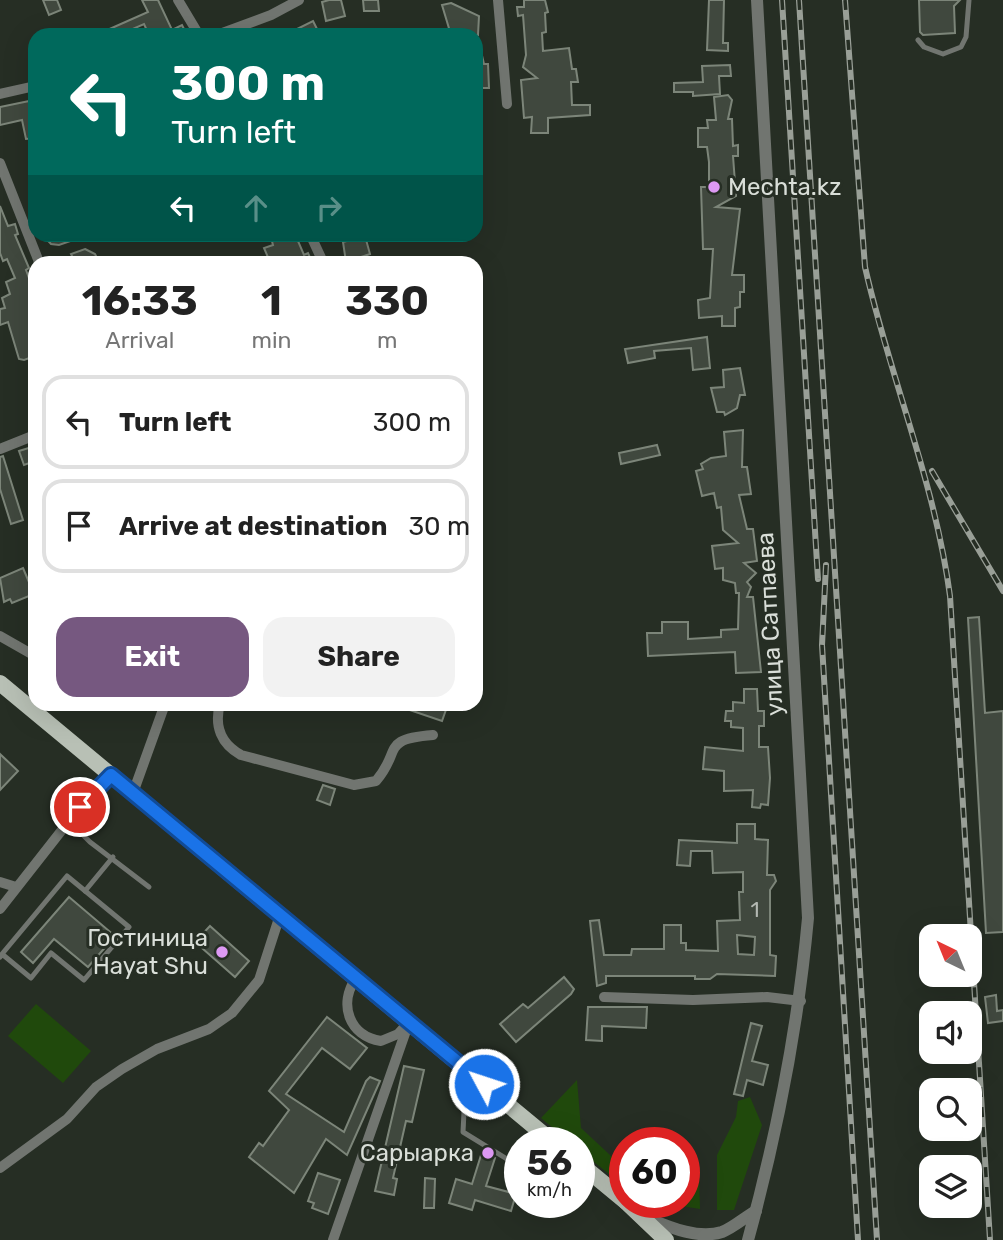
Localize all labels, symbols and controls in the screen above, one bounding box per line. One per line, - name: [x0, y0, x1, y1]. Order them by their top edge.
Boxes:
- text: 300 m: [171, 54, 325, 112]
- icon: left: [56, 56, 147, 147]
- text: Turn left: [171, 113, 296, 151]
- place label: Mechta.kz: [728, 173, 841, 201]
- marker: Mechta.kz: [706, 179, 722, 195]
- icon: left: [164, 189, 202, 227]
- icon: ahead: [237, 189, 275, 227]
- icon: right: [310, 189, 348, 227]
- text: 16:33: [82, 276, 198, 326]
- text: 1: [261, 276, 282, 326]
- text: 330: [345, 276, 429, 326]
- text: Arrival: [105, 326, 174, 354]
- text: min: [251, 326, 291, 354]
- text: m: [377, 326, 397, 354]
- icon: left: [60, 403, 98, 441]
- text: Turn left: [119, 407, 231, 438]
- text: 300 m: [373, 407, 451, 438]
- icon: arrive: [60, 507, 98, 545]
- text: Arrive at destination: [119, 511, 387, 542]
- text: 30 m: [408, 511, 470, 542]
- street label: улица Сатпаева: [751, 531, 789, 717]
- button: Exit: [56, 617, 249, 697]
- button: Share: [263, 617, 455, 697]
- pin: [50, 777, 110, 837]
- icon: arrive: [61, 788, 99, 826]
- house number: 1: [751, 897, 760, 922]
- place label: Гостиница Hayat Shu: [87, 924, 208, 980]
- north arrow: [919, 924, 982, 987]
- map controls: [919, 924, 982, 1218]
- marker: Гостиница Hayat Shu: [214, 944, 230, 960]
- button: sound: [919, 1001, 982, 1064]
- position arrow: [447, 1047, 521, 1121]
- button: search: [919, 1078, 982, 1141]
- speed limit sign: 60: [609, 1127, 700, 1218]
- place label: Сарыарка: [360, 1139, 474, 1167]
- text: 56: [527, 1142, 572, 1184]
- marker: Сарыарка: [480, 1145, 496, 1161]
- button: layers: [919, 1155, 982, 1218]
- text: km/h: [527, 1179, 572, 1201]

